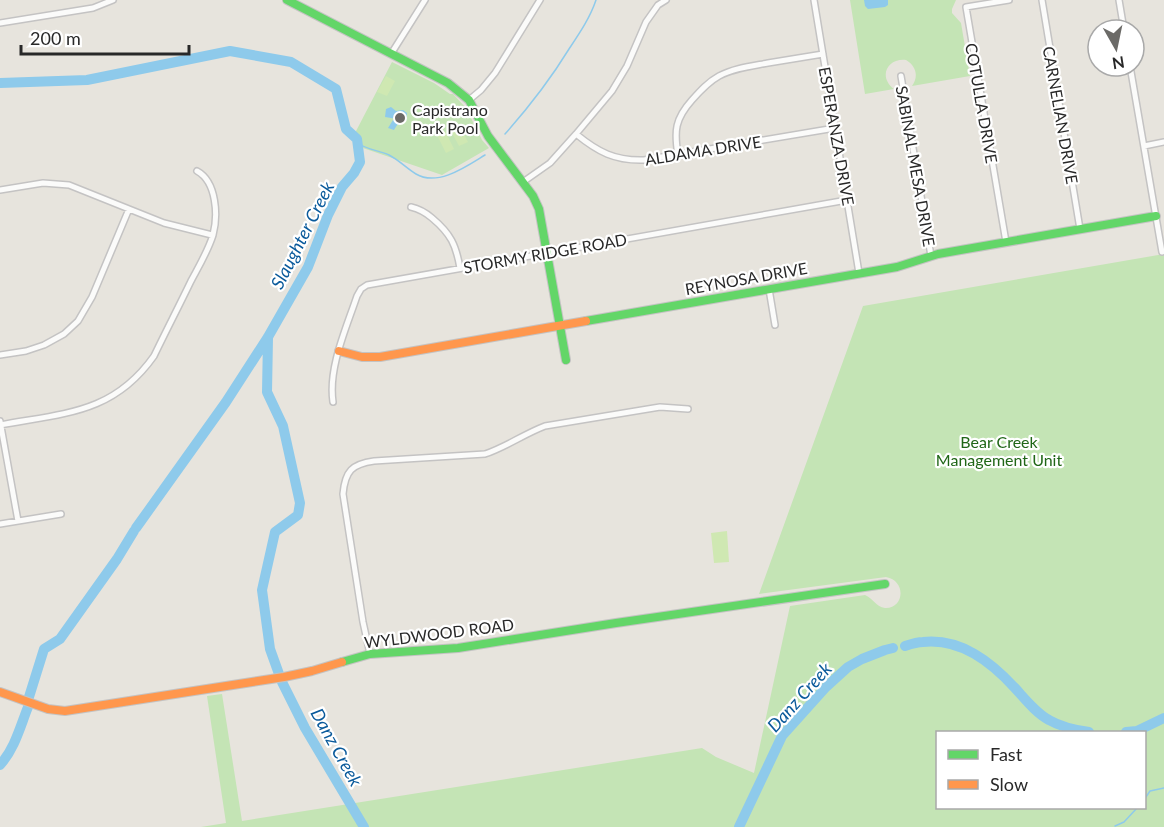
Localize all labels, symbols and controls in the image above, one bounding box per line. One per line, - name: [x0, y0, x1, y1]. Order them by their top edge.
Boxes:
- scale bar: [21, 18, 189, 56]
- north arrow: [1086, 18, 1146, 78]
- text: 200 m: [30, 27, 81, 49]
- street label: COTULLA DRIVE: [962, 42, 1002, 164]
- street label: CARNELIAN DRIVE: [1040, 45, 1082, 185]
- text: N: [1111, 53, 1126, 74]
- street label: ESPERANZA DRIVE: [815, 65, 859, 207]
- street label: SABINAL MESA DRIVE: [893, 84, 939, 248]
- place label: Capistrano Park Pool: [412, 100, 488, 137]
- marker: Capistrano Park Pool: [393, 111, 407, 125]
- street label: ALDAMA DRIVE: [643, 131, 763, 169]
- water label: Slaughter Creek: [266, 177, 339, 292]
- street label: STORMY RIDGE ROAD: [462, 229, 628, 277]
- street label: REYNOSA DRIVE: [683, 258, 809, 298]
- park label: Bear Creek Management Unit: [936, 432, 1062, 469]
- street label: WYLDWOOD ROAD: [363, 614, 515, 652]
- water label: Danz Creek: [762, 657, 836, 736]
- water label: Danz Creek: [307, 704, 368, 790]
- legend: [936, 731, 1146, 809]
- text: Fast: [990, 743, 1023, 765]
- text: Slow: [990, 773, 1028, 795]

